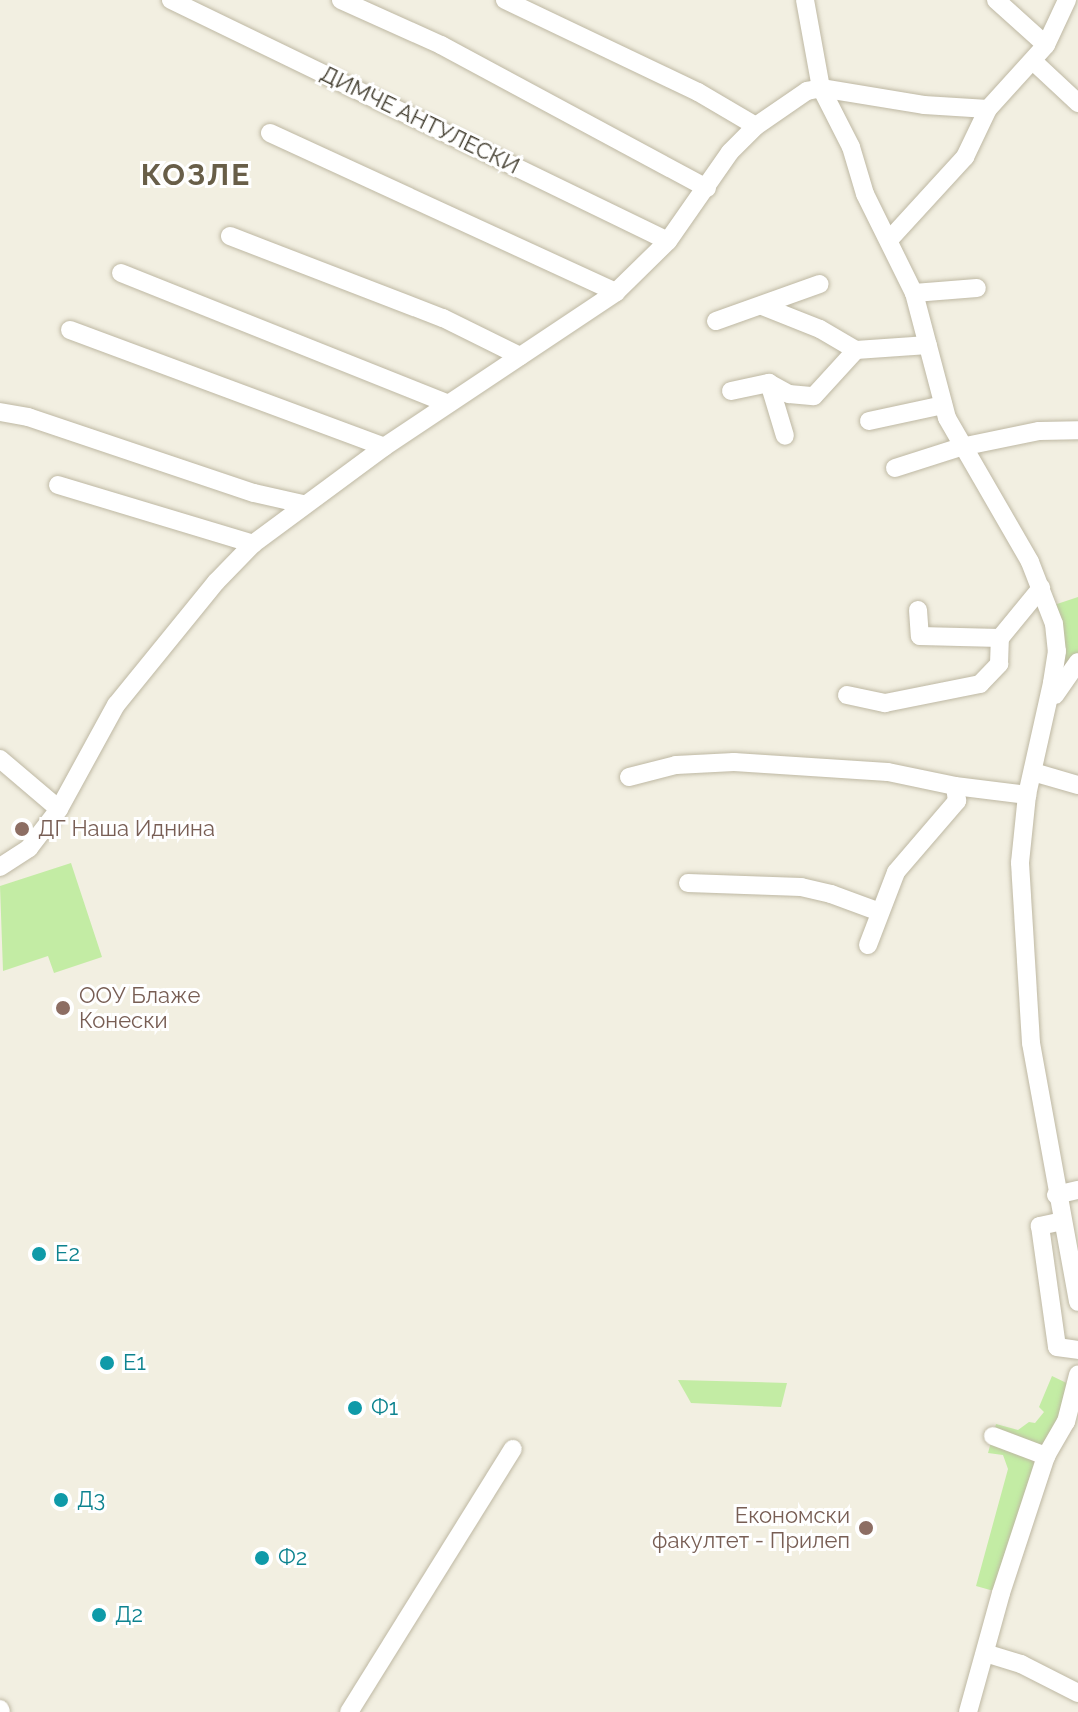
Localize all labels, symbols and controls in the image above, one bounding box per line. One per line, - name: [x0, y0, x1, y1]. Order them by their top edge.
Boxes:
- street label: ДИМЧЕ АНТУЛЕСКИ: [316, 60, 524, 180]
- district label: КОЗЛЕ: [141, 157, 251, 193]
- place label: ДГ Наша Иднина: [38, 816, 215, 842]
- marker: ДГ Наша Иднина: [13, 820, 31, 838]
- place label: ООУ Блаже Конески: [79, 982, 200, 1034]
- marker: ООУ Блаже Конески: [54, 999, 72, 1017]
- place label: Е2: [55, 1241, 80, 1267]
- marker: Е2: [30, 1245, 48, 1263]
- place label: Е1: [123, 1350, 146, 1376]
- marker: Е1: [98, 1354, 116, 1372]
- place label: Ф1: [371, 1395, 398, 1421]
- marker: Ф1: [346, 1399, 364, 1417]
- place label: Д3: [77, 1487, 105, 1513]
- marker: Д3: [52, 1491, 70, 1509]
- place label: Економски факултет - Прилеп: [652, 1502, 850, 1554]
- marker: Економски факултет - Прилеп: [857, 1519, 875, 1537]
- place label: Ф2: [278, 1545, 307, 1571]
- marker: Ф2: [253, 1549, 271, 1567]
- place label: Д2: [115, 1602, 143, 1628]
- marker: Д2: [90, 1606, 108, 1624]

